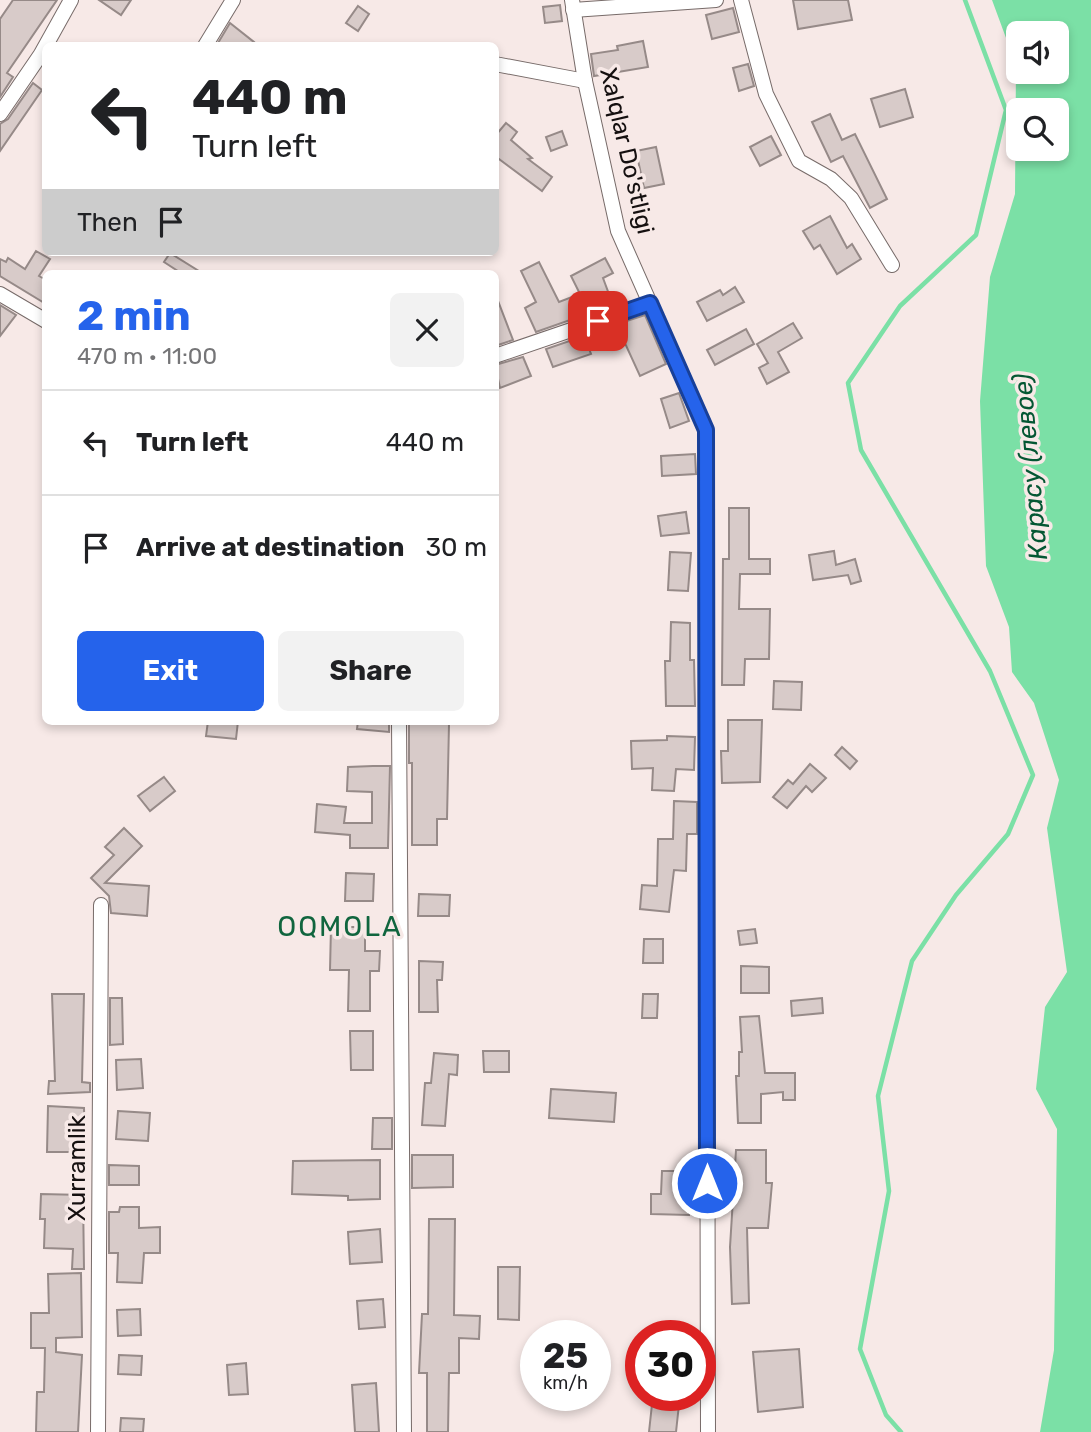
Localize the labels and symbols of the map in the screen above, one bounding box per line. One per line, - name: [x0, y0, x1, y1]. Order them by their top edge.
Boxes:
- street label: Xalqlar Do'stligi: [594, 65, 660, 237]
- pin: [568, 291, 628, 351]
- water label: Карасу (левое): [1007, 372, 1054, 562]
- district label: OQMOLA: [277, 910, 403, 943]
- street label: Xurramlik: [63, 1114, 91, 1221]
- position arrow: [670, 1146, 744, 1220]
- speed limit sign: 30: [625, 1320, 716, 1411]

